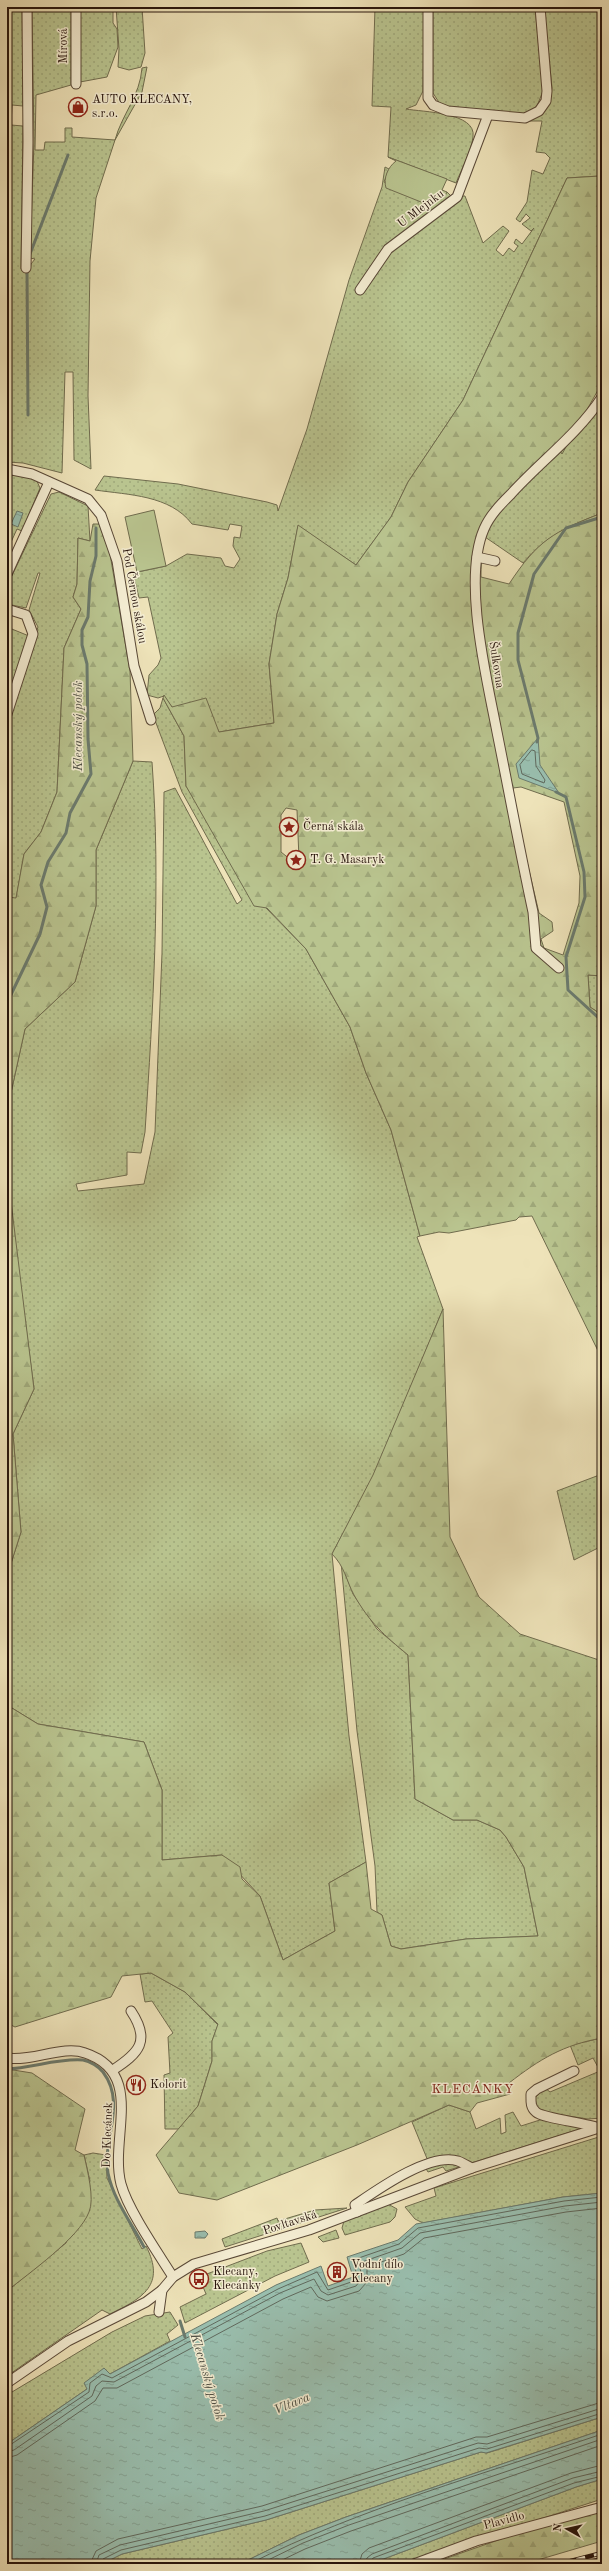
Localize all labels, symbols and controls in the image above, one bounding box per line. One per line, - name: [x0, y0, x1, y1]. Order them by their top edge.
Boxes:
- street label: Mírová: [58, 28, 70, 64]
- place label: AUTO KLECANY, s.r.o.: [92, 94, 192, 120]
- shop icon: AUTO KLECANY, s.r.o.: [67, 96, 89, 118]
- street label: U Mlejnku: [396, 187, 447, 230]
- street label: Pod Černou skálou: [120, 547, 152, 645]
- street label: Šulkovna: [486, 640, 510, 689]
- water label: Klecanský potok: [72, 681, 85, 772]
- place icon: Černá skála: [278, 816, 300, 838]
- place label: Černá skála: [303, 817, 364, 833]
- place icon: T. G. Masaryk: [285, 849, 307, 871]
- place label: T. G. Masaryk: [310, 854, 385, 866]
- restaurant icon: Kolorit: [125, 2074, 147, 2096]
- place label: Kolorit: [150, 2079, 187, 2091]
- district label: KLECÁNKY: [432, 2081, 514, 2096]
- street label: Do Klecánek: [101, 2102, 115, 2168]
- street label: Povltavská: [261, 2209, 319, 2237]
- place label: Vodní dílo Klecany: [351, 2259, 403, 2285]
- building icon: Vodní dílo Klecany: [326, 2261, 348, 2283]
- place label: Klecany, Klecánky: [213, 2266, 262, 2292]
- bus stop icon: Klecany, Klecánky: [188, 2268, 210, 2290]
- water label: Klecanský potok: [187, 2331, 226, 2422]
- water label: Vltava: [272, 2391, 312, 2417]
- north arrow: [547, 2509, 587, 2549]
- street label: Plavidlo: [482, 2510, 526, 2532]
- text: N: [553, 2522, 565, 2533]

